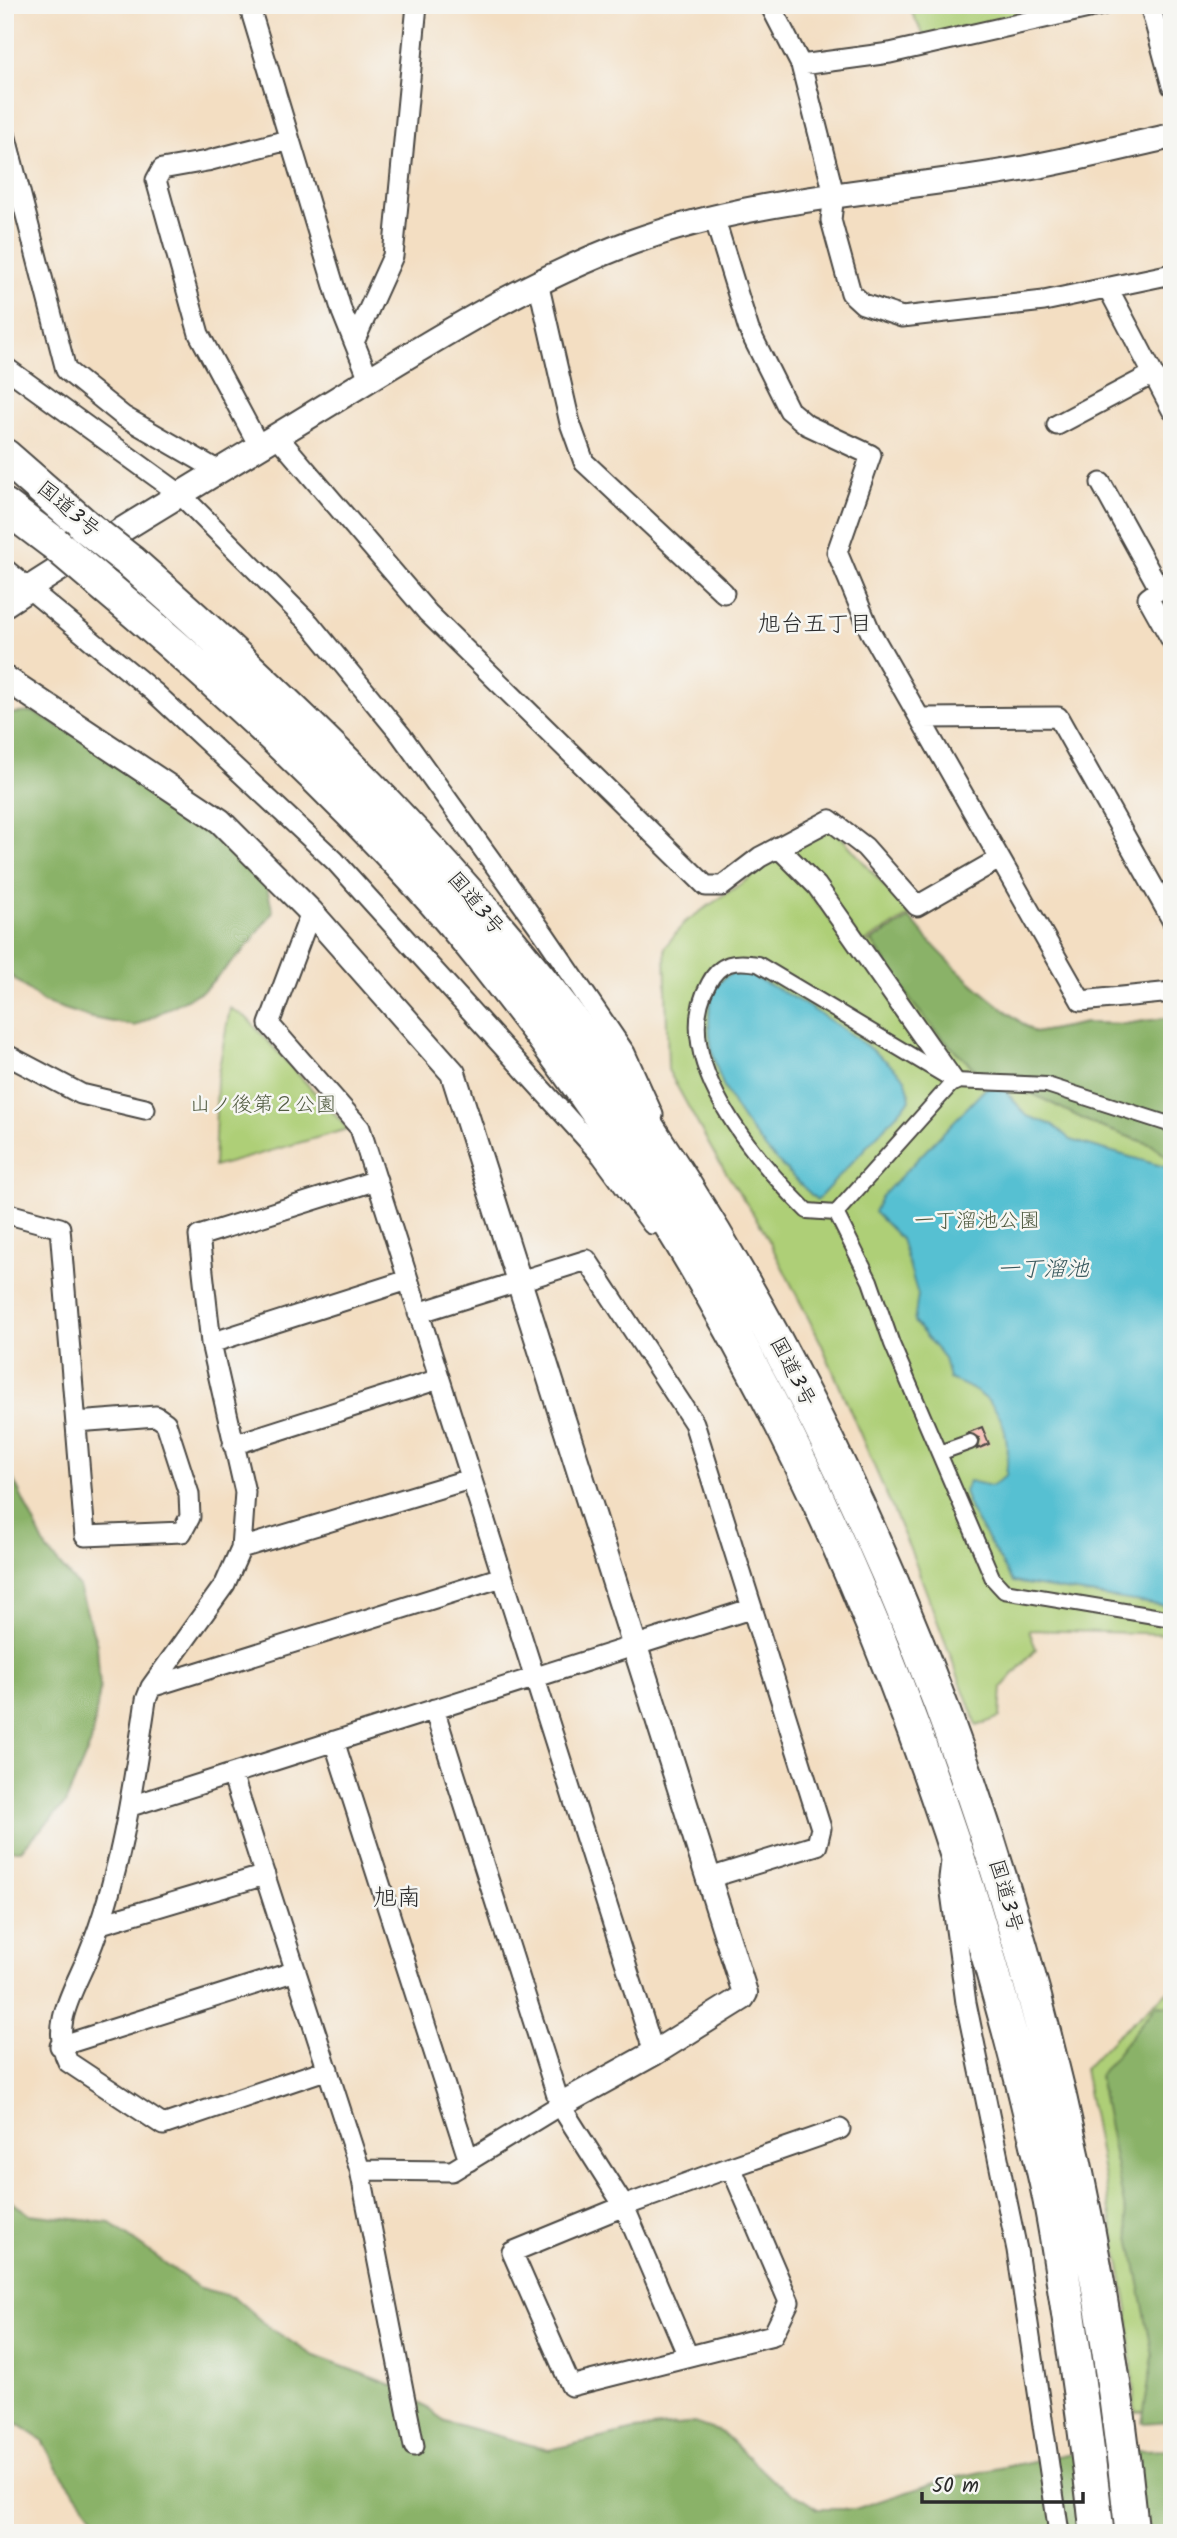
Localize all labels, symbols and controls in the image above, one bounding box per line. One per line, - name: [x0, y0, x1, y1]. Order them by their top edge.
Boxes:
- street label: 国道3号: [29, 473, 107, 547]
- district label: 旭台五丁目: [758, 607, 873, 643]
- street label: 国道3号: [438, 865, 512, 943]
- park label: 山ノ後第２公園: [190, 1089, 337, 1122]
- park label: 一丁溜池公園: [914, 1205, 1040, 1238]
- water label: 一丁溜池: [997, 1252, 1090, 1288]
- street label: 国道3号: [760, 1331, 824, 1413]
- street label: 国道3号: [979, 1855, 1031, 1937]
- district label: 旭南: [373, 1879, 421, 1918]
- scale bar: [922, 2461, 1082, 2505]
- text: 50 m: [932, 2470, 979, 2503]

